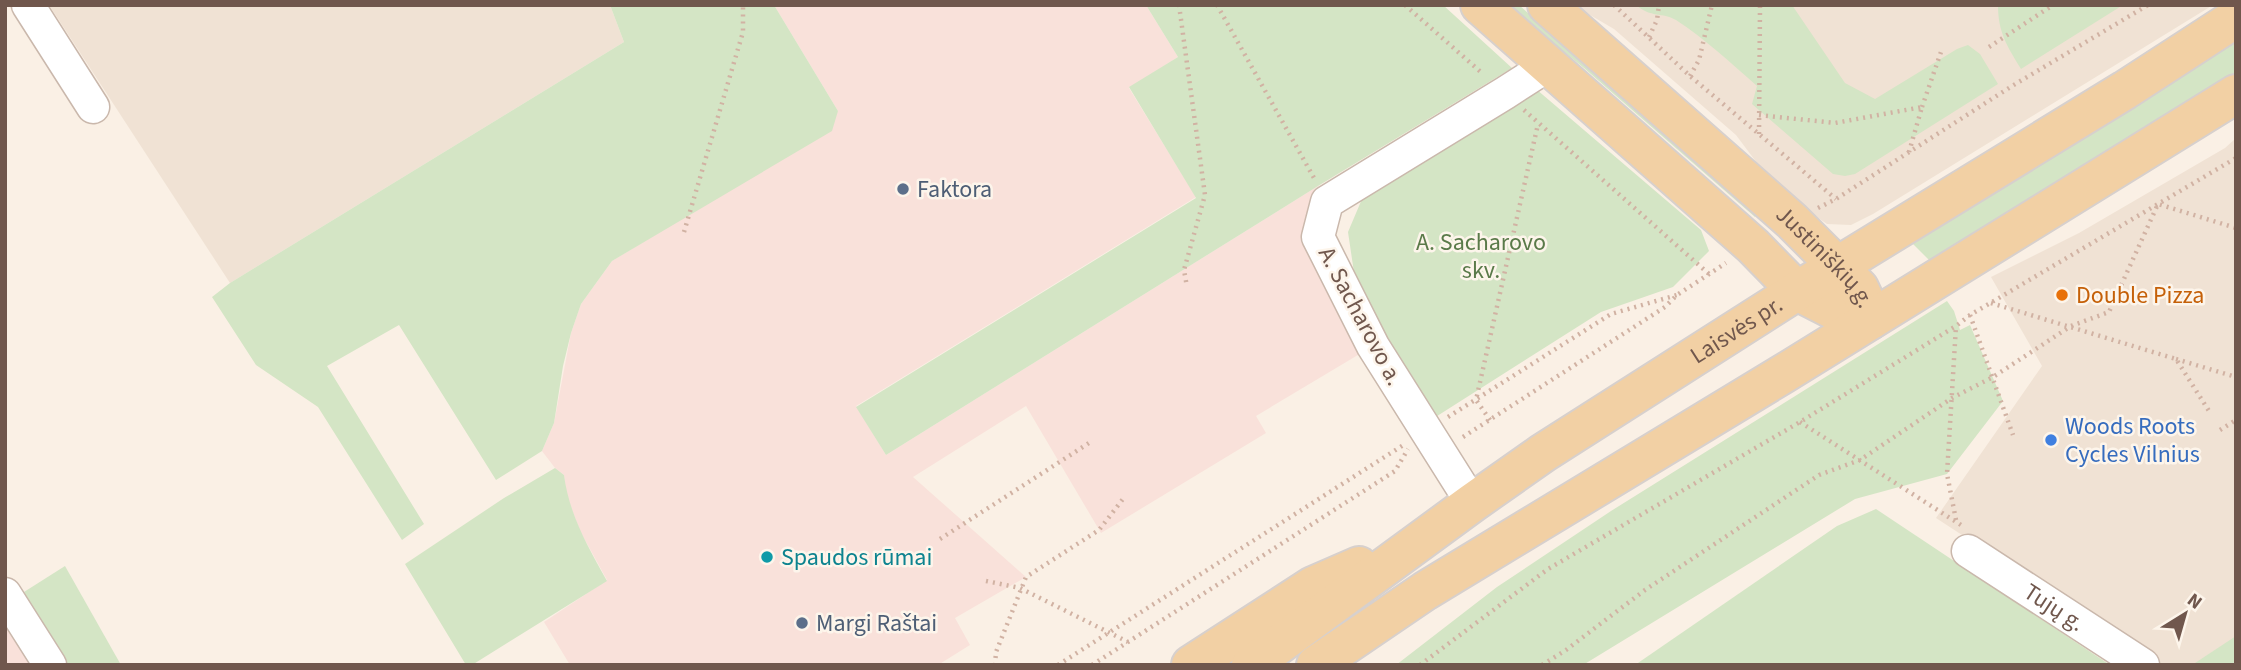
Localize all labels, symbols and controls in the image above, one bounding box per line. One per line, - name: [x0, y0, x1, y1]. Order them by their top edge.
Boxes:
- place label: Faktora: [917, 172, 992, 207]
- marker: Faktora: [895, 181, 911, 197]
- street label: Justiniškių g.: [1768, 198, 1883, 314]
- park label: A. Sacharovo skv.: [1416, 225, 1546, 288]
- street label: A. Sacharovo a.: [1309, 241, 1412, 392]
- place label: Double Pizza: [2076, 278, 2204, 313]
- marker: Double Pizza: [2054, 287, 2070, 303]
- street label: Laisvės pr.: [1683, 288, 1790, 373]
- place label: Woods Roots Cycles Vilnius: [2065, 409, 2200, 472]
- marker: Woods Roots Cycles Vilnius: [2043, 432, 2059, 448]
- place label: Spaudos rūmai: [781, 540, 932, 575]
- marker: Spaudos rūmai: [759, 549, 775, 565]
- street label: Tujų g.: [2017, 575, 2092, 641]
- north arrow: [2150, 579, 2220, 649]
- text: N: [2181, 587, 2208, 616]
- place label: Margi Raštai: [816, 606, 937, 641]
- marker: Margi Raštai: [794, 615, 810, 631]

